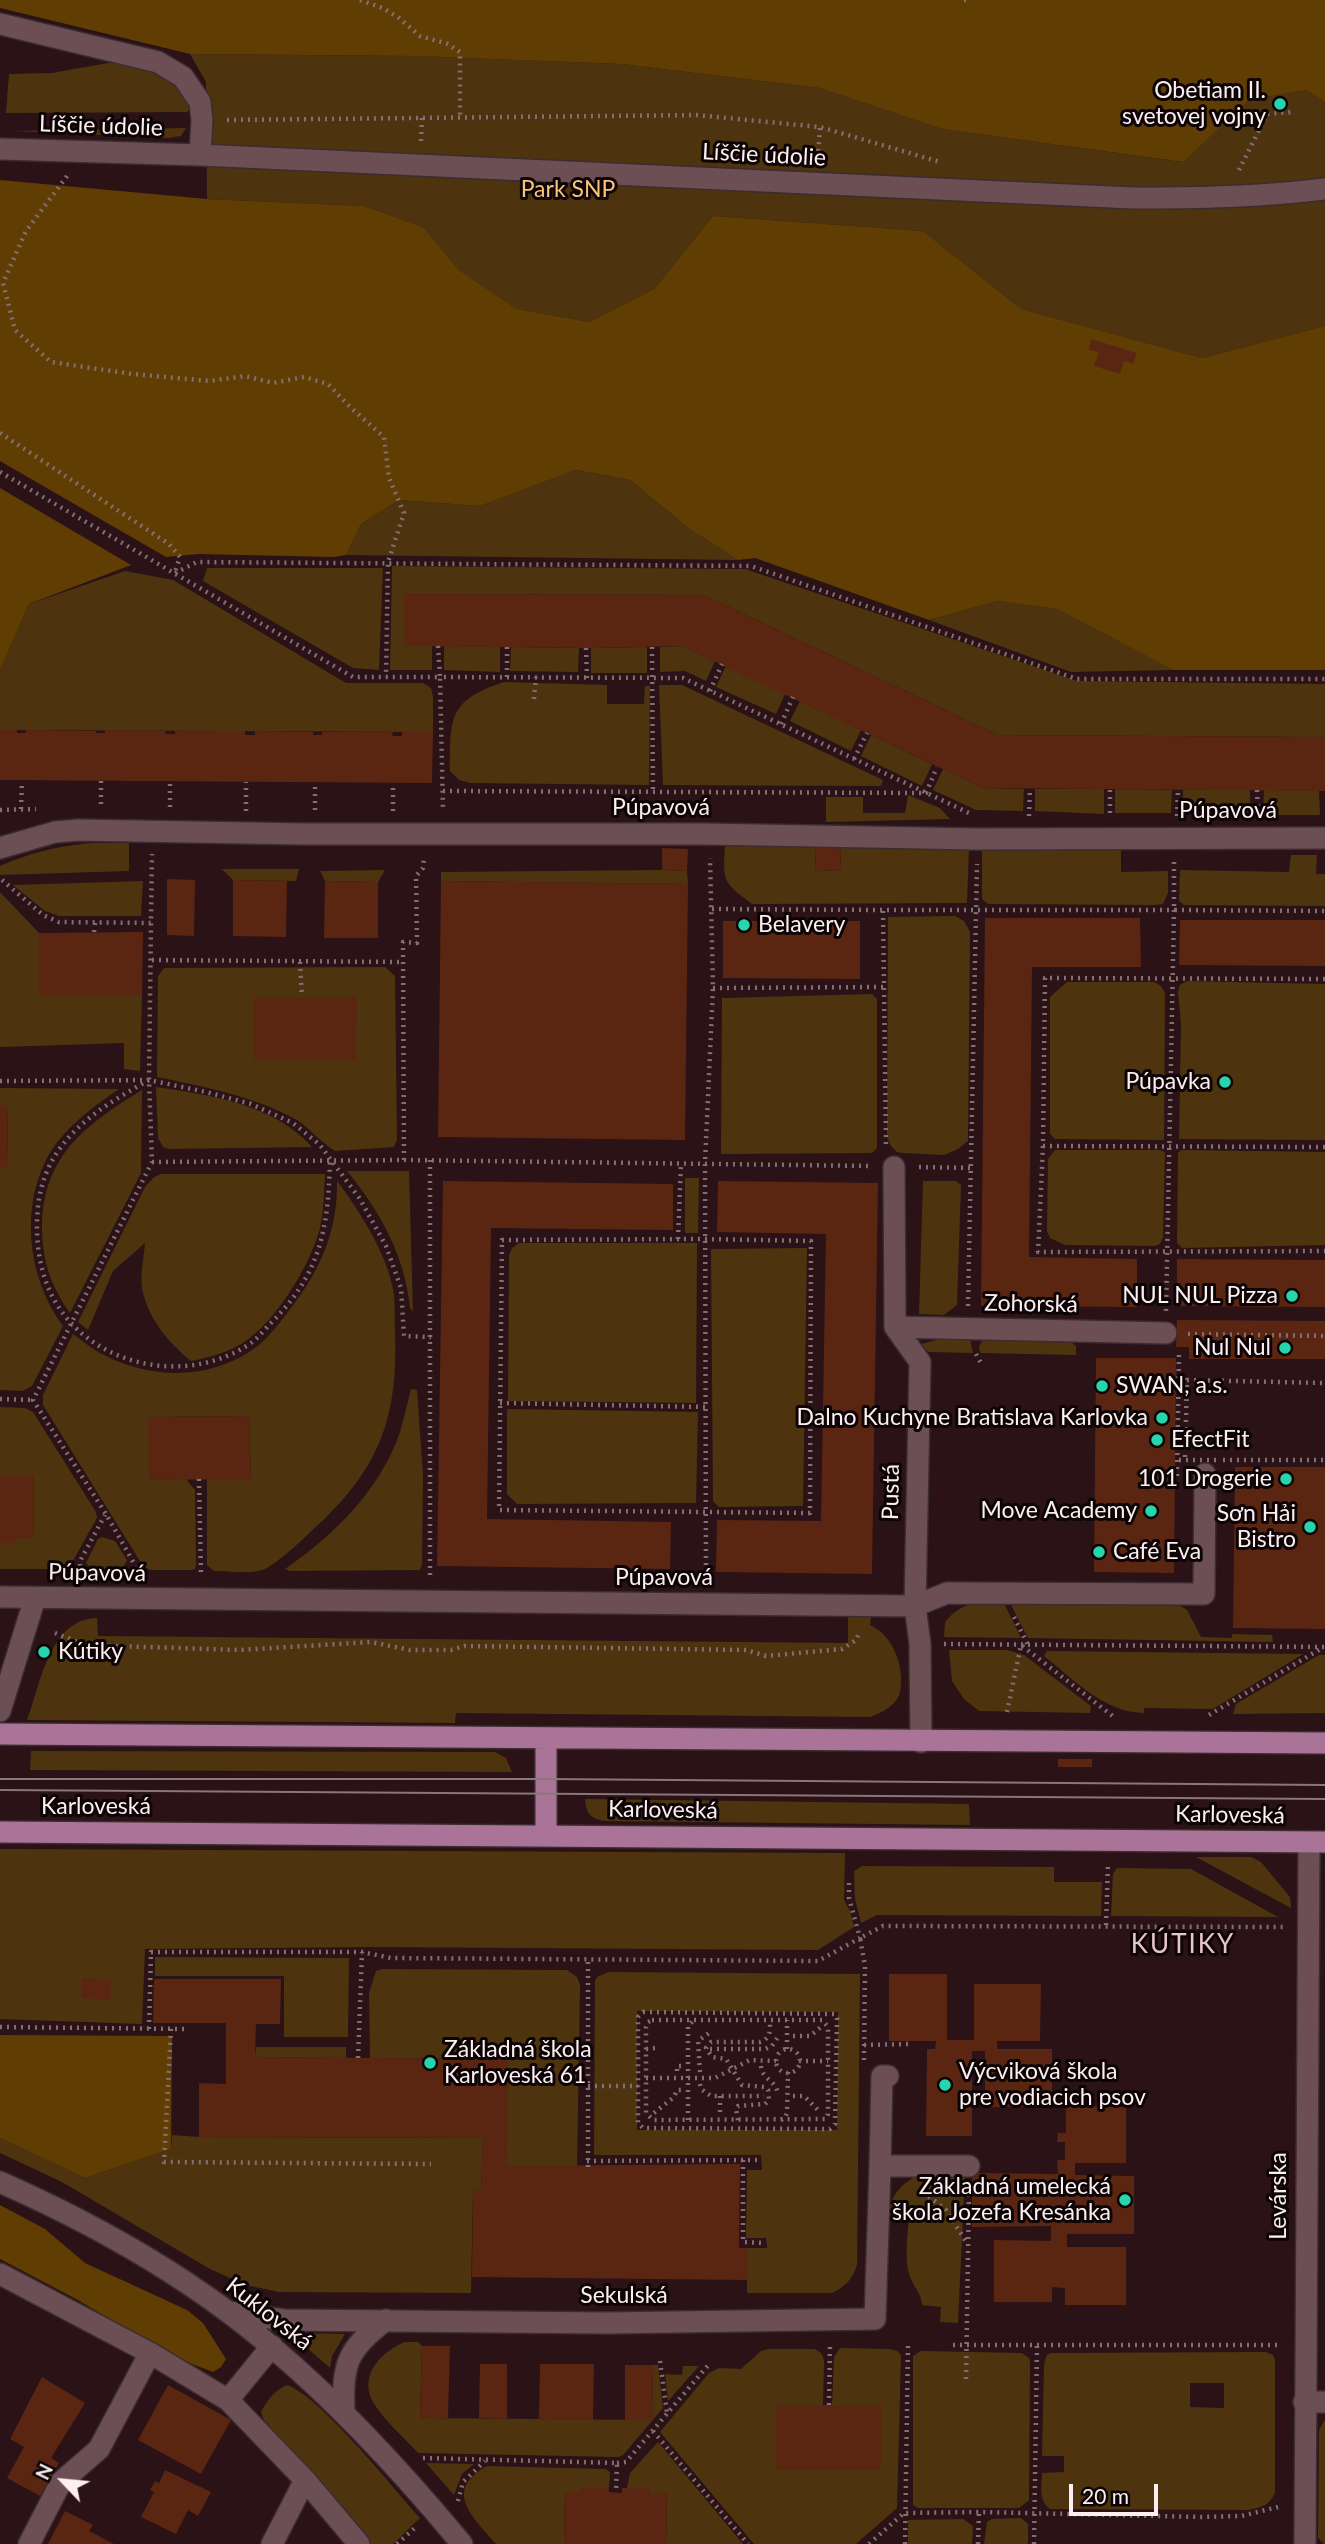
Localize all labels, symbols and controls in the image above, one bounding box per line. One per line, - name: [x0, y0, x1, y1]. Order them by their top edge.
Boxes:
- place label: Obetiam II. svetovej vojny: [1122, 77, 1266, 131]
- marker: Obetiam II. svetovej vojny: [1272, 96, 1288, 112]
- street label: Líščie údolie: [39, 110, 163, 142]
- street label: Líščie údolie: [701, 138, 827, 172]
- park label: Park SNP: [521, 176, 615, 204]
- street label: Púpavová: [612, 794, 710, 822]
- street label: Púpavová: [1179, 797, 1277, 825]
- place label: Belavery: [758, 911, 845, 939]
- marker: Belavery: [736, 917, 752, 933]
- place label: Púpavka: [1125, 1068, 1211, 1096]
- marker: Púpavka: [1217, 1074, 1233, 1090]
- place label: NUL NUL Pizza: [1122, 1282, 1278, 1310]
- marker: NUL NUL Pizza: [1284, 1288, 1300, 1304]
- street label: Zohorská: [984, 1289, 1078, 1319]
- place label: Nul Nul: [1194, 1334, 1271, 1362]
- marker: Nul Nul: [1277, 1340, 1293, 1356]
- place label: SWAN, a.s.: [1116, 1372, 1228, 1400]
- marker: SWAN, a.s.: [1094, 1378, 1110, 1394]
- place label: Dalno Kuchyne Bratislava Karlovka: [797, 1404, 1148, 1432]
- marker: Dalno Kuchyne Bratislava Karlovka: [1154, 1410, 1170, 1426]
- place label: EfectFit: [1171, 1426, 1250, 1454]
- marker: EfectFit: [1149, 1432, 1165, 1448]
- street label: Pustá: [877, 1464, 905, 1520]
- place label: 101 Drogerie: [1138, 1465, 1272, 1493]
- marker: 101 Drogerie: [1278, 1471, 1294, 1487]
- place label: Move Academy: [981, 1497, 1137, 1525]
- place label: Sơn Hải Bistro: [1217, 1500, 1296, 1554]
- marker: Move Academy: [1143, 1503, 1159, 1519]
- marker: Sơn Hải Bistro: [1302, 1519, 1318, 1535]
- place label: Café Eva: [1113, 1538, 1201, 1566]
- marker: Café Eva: [1091, 1544, 1107, 1560]
- street label: Púpavová: [48, 1558, 146, 1588]
- street label: Púpavová: [615, 1564, 713, 1592]
- place label: Kútiky: [58, 1638, 123, 1666]
- marker: Kútiky: [36, 1644, 52, 1660]
- street label: Karloveská: [41, 1793, 151, 1821]
- street label: Karloveská: [608, 1795, 718, 1825]
- street label: Karloveská: [1175, 1800, 1285, 1830]
- district label: KÚTIKY: [1132, 1929, 1234, 1961]
- place label: Základná škola Karloveská 61: [444, 2036, 592, 2090]
- marker: Základná škola Karloveská 61: [422, 2055, 438, 2071]
- place label: Výcviková škola pre vodiacich psov: [959, 2058, 1146, 2112]
- marker: Výcviková škola pre vodiacich psov: [937, 2077, 953, 2093]
- street label: Levárska: [1265, 2152, 1293, 2240]
- place label: Základná umelecká škola Jozefa Kresánka: [892, 2173, 1111, 2227]
- marker: Základná umelecká škola Jozefa Kresánka: [1117, 2192, 1133, 2208]
- street label: Kuklovská: [220, 2272, 318, 2356]
- street label: Sekulská: [580, 2282, 668, 2310]
- north arrow: [28, 2446, 98, 2516]
- text: N: [30, 2460, 57, 2483]
- scale bar: [1073, 2470, 1162, 2514]
- text: 20 m: [1082, 2483, 1129, 2508]

